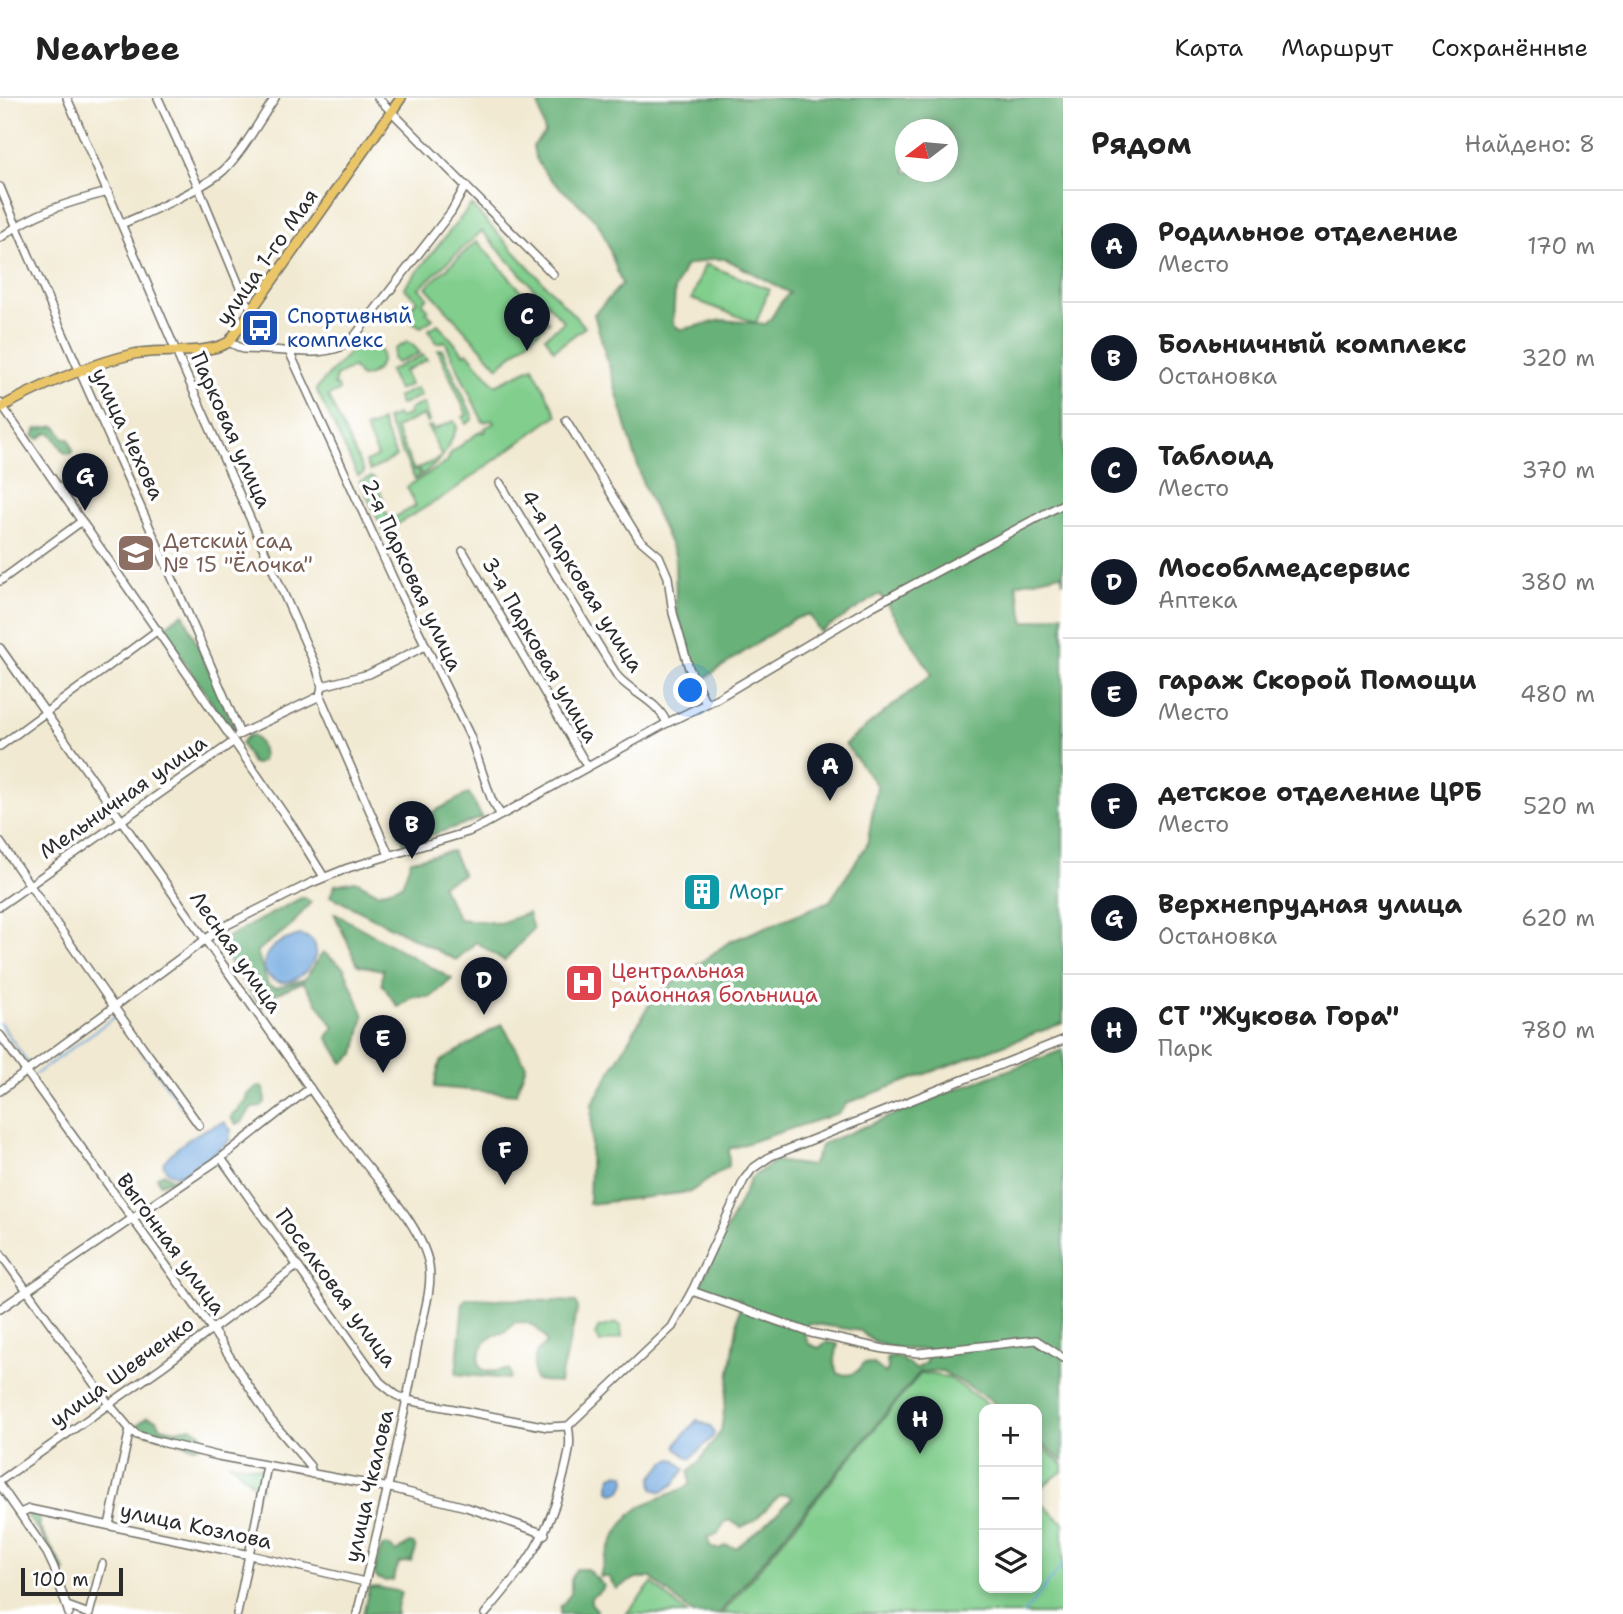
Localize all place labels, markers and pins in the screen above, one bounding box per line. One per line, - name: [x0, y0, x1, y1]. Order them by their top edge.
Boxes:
- pin: C: [504, 293, 550, 351]
- place label: Спортивный комплекс: [287, 302, 412, 354]
- bus stop icon: Спортивный комплекс: [239, 307, 281, 349]
- pin: G: [62, 453, 108, 511]
- place label: Детский сад № 15 "Ёлочка": [163, 527, 313, 579]
- school or university icon: Детский сад № 15 "Ёлочка": [115, 532, 157, 574]
- pin: A: [807, 743, 853, 801]
- pin: B: [389, 801, 435, 859]
- building icon: Морг: [681, 871, 723, 913]
- place label: Морг: [729, 878, 784, 906]
- pin: D: [461, 957, 507, 1015]
- place label: Центральная районная больница: [611, 957, 818, 1009]
- hospital icon: Центральная районная больница: [563, 962, 605, 1004]
- pin: E: [360, 1015, 406, 1073]
- pin: F: [482, 1127, 528, 1185]
- pin: H: [897, 1396, 943, 1454]

